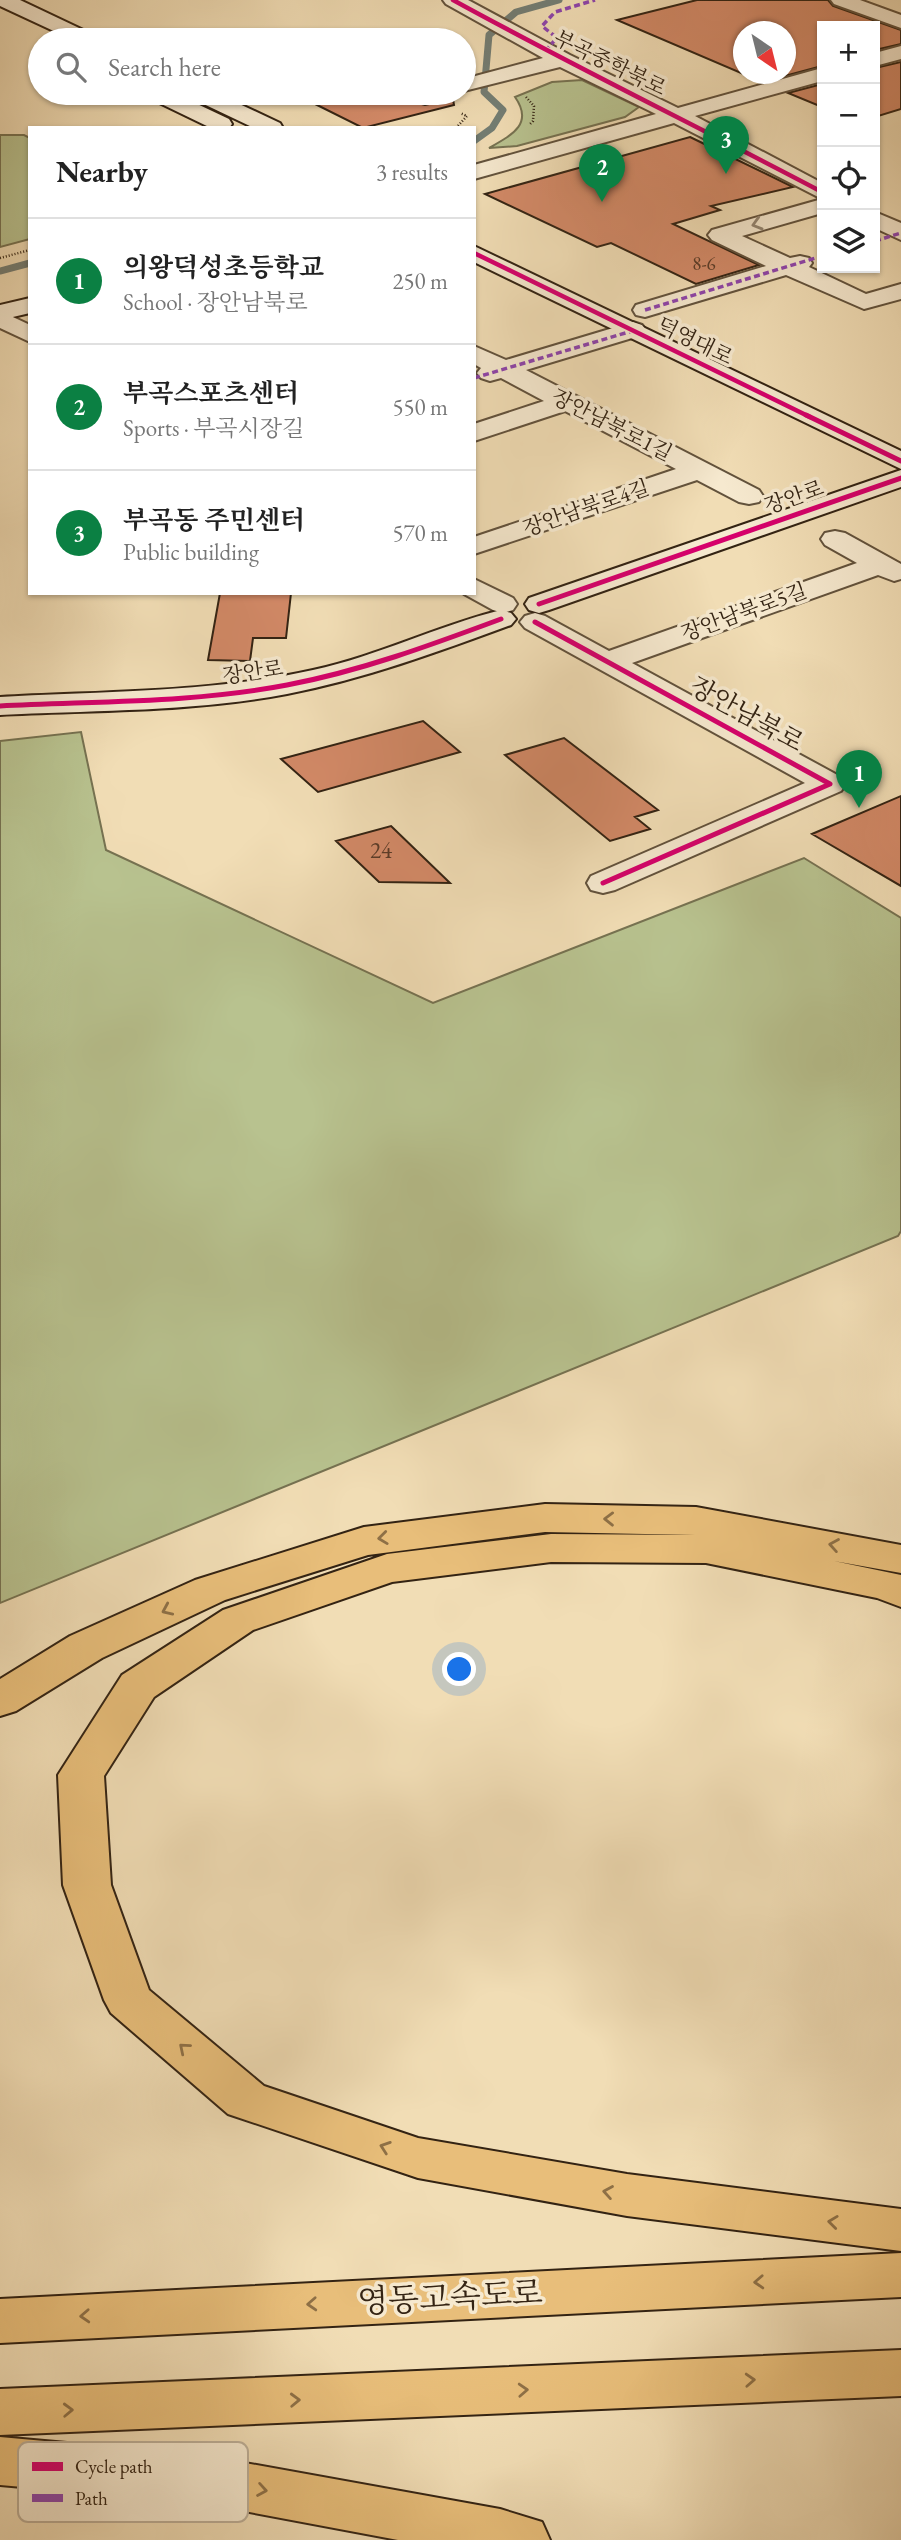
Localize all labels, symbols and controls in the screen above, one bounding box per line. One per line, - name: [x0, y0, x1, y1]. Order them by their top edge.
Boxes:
- north arrow: [733, 21, 796, 84]
- map controls: [817, 21, 880, 273]
- button: +: [817, 21, 880, 84]
- street label: 부곡중학북로: [550, 24, 671, 101]
- search box: [28, 28, 476, 105]
- icon: search: [52, 48, 90, 86]
- text: Search here: [108, 50, 221, 84]
- button: −: [817, 84, 880, 147]
- pin: 3: [703, 116, 749, 174]
- pin: 2: [579, 144, 625, 202]
- button: locate: [817, 147, 880, 210]
- text: Nearby: [56, 152, 148, 191]
- text: 3 results: [376, 157, 448, 187]
- button: layers: [817, 210, 880, 273]
- one-way arrow: [751, 216, 763, 231]
- text: 의왕덕성초등학교: [123, 250, 324, 284]
- house number: 8-6: [692, 251, 716, 276]
- text: 1: [73, 266, 85, 296]
- text: 250 m: [392, 266, 448, 296]
- text: School · 장안남북로: [123, 287, 308, 317]
- street label: 덕영대로: [653, 311, 738, 370]
- text: 부곡스포츠센터: [123, 376, 299, 410]
- street label: 장안남북로1길: [547, 383, 677, 467]
- text: 2: [73, 392, 85, 422]
- text: 550 m: [392, 392, 448, 422]
- text: Sports · 부곡시장길: [123, 413, 304, 443]
- street label: 장안남북로4길: [519, 473, 653, 542]
- street label: 장안로: [761, 474, 827, 519]
- text: 부곡동 주민센터: [123, 503, 305, 537]
- text: 3: [73, 518, 85, 548]
- text: 570 m: [392, 518, 448, 548]
- text: Public building: [123, 537, 259, 567]
- street label: 장안남북로5길: [677, 576, 810, 647]
- street label: 장안로: [221, 654, 285, 689]
- street label: 장안남북로: [684, 669, 810, 759]
- pin: 1: [836, 750, 882, 808]
- house number: 24: [370, 835, 393, 865]
- one-way arrow: [603, 1511, 614, 1527]
- one-way arrow: [377, 1531, 389, 1546]
- one-way arrow: [828, 1538, 840, 1553]
- one-way arrow: [162, 1602, 175, 1616]
- your location: [442, 1652, 476, 1686]
- one-way arrow: [180, 2044, 193, 2056]
- one-way arrow: [379, 2141, 392, 2155]
- one-way arrow: [602, 2185, 614, 2200]
- one-way arrow: [827, 2214, 839, 2229]
- street label: 영동고속도로: [356, 2271, 544, 2323]
- one-way arrow: [754, 2274, 765, 2289]
- one-way arrow: [306, 2297, 317, 2312]
- one-way arrow: [79, 2309, 90, 2324]
- one-way arrow: [745, 2373, 756, 2388]
- one-way arrow: [518, 2383, 529, 2398]
- one-way arrow: [290, 2393, 301, 2408]
- one-way arrow: [63, 2402, 74, 2417]
- legend: [18, 2442, 248, 2522]
- text: Cycle path: [75, 2454, 153, 2479]
- one-way arrow: [256, 2482, 268, 2497]
- text: Path: [75, 2486, 108, 2511]

